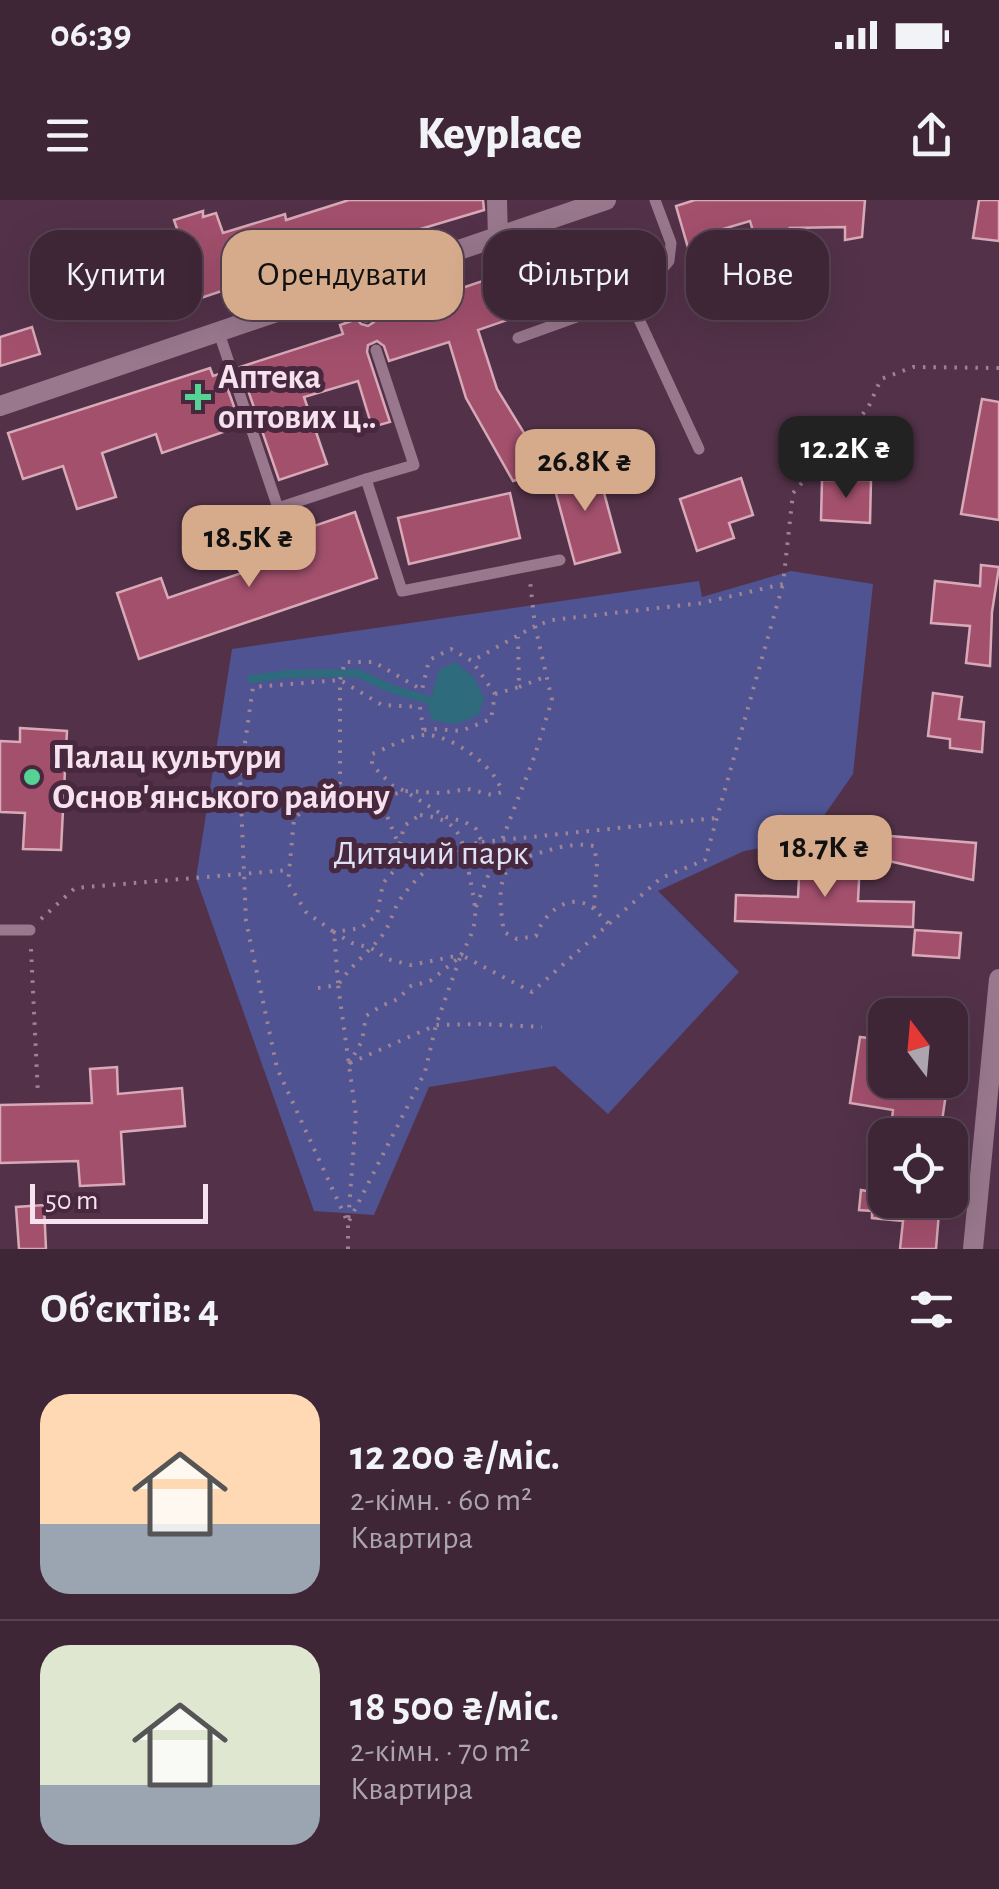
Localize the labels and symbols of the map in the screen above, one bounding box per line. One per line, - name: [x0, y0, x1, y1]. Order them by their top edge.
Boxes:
- place label: Аптека оптових ц‥: [218, 360, 377, 435]
- marker: Аптека оптових ц‥: [187, 386, 209, 408]
- pin: 12.2K ₴: [754, 416, 938, 501]
- pin: 26.8K ₴: [493, 429, 677, 514]
- pin: 18.5K ₴: [157, 505, 341, 590]
- place label: Палац культури Основ'янського району: [52, 740, 390, 815]
- marker: Палац культури Основ'янського району: [21, 766, 43, 788]
- pin: 18.7K ₴: [733, 815, 917, 900]
- park label: Дитячий парк: [333, 836, 529, 871]
- north arrow: [868, 998, 968, 1098]
- scale bar: [30, 1179, 208, 1224]

